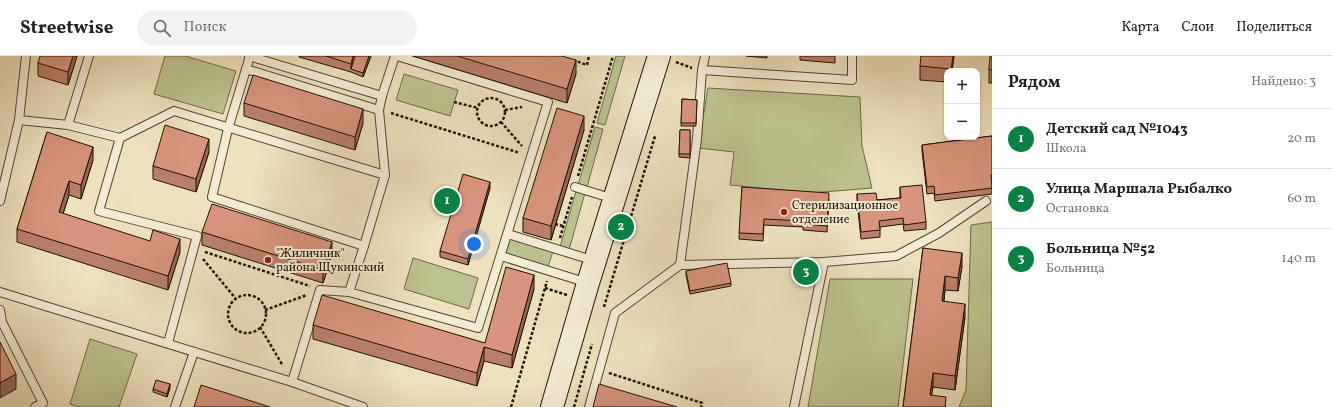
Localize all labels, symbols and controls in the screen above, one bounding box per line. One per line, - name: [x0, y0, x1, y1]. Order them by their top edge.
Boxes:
- search box: [137, 10, 417, 46]
- text: Streetwise: [20, 15, 113, 41]
- icon: search: [151, 17, 173, 39]
- text: Поиск: [183, 17, 226, 38]
- text: Карта: [1121, 18, 1159, 37]
- text: Слои: [1181, 18, 1214, 37]
- text: Поделиться: [1236, 18, 1312, 37]
- map controls: [944, 68, 980, 140]
- button: +: [944, 68, 980, 104]
- text: Рядом: [1008, 71, 1061, 94]
- text: Найдено: 3: [1251, 73, 1316, 91]
- button: −: [944, 104, 980, 140]
- text: Детский сад №1043: [1046, 119, 1188, 140]
- text: 1: [1018, 130, 1024, 148]
- text: 20 m: [1287, 130, 1316, 148]
- text: Школа: [1046, 140, 1086, 158]
- text: Улица Маршала Рыбалко: [1046, 179, 1232, 200]
- pin: 1: [434, 186, 460, 216]
- text: 2: [1018, 190, 1024, 208]
- text: 60 m: [1288, 190, 1316, 208]
- place label: Стерилизационное отделение: [792, 198, 898, 228]
- text: Остановка: [1046, 200, 1109, 218]
- marker: Стерилизационное отделение: [779, 207, 789, 217]
- pin: 2: [608, 212, 634, 242]
- your location: [464, 234, 484, 254]
- text: Больница №52: [1046, 239, 1155, 260]
- place label: "Жиличник" района Щукинский: [276, 246, 384, 276]
- text: 3: [1018, 250, 1024, 268]
- text: 140 m: [1282, 250, 1316, 268]
- marker: "Жиличник" района Щукинский: [263, 255, 273, 265]
- pin: 3: [793, 257, 819, 287]
- text: Больница: [1046, 260, 1105, 278]

